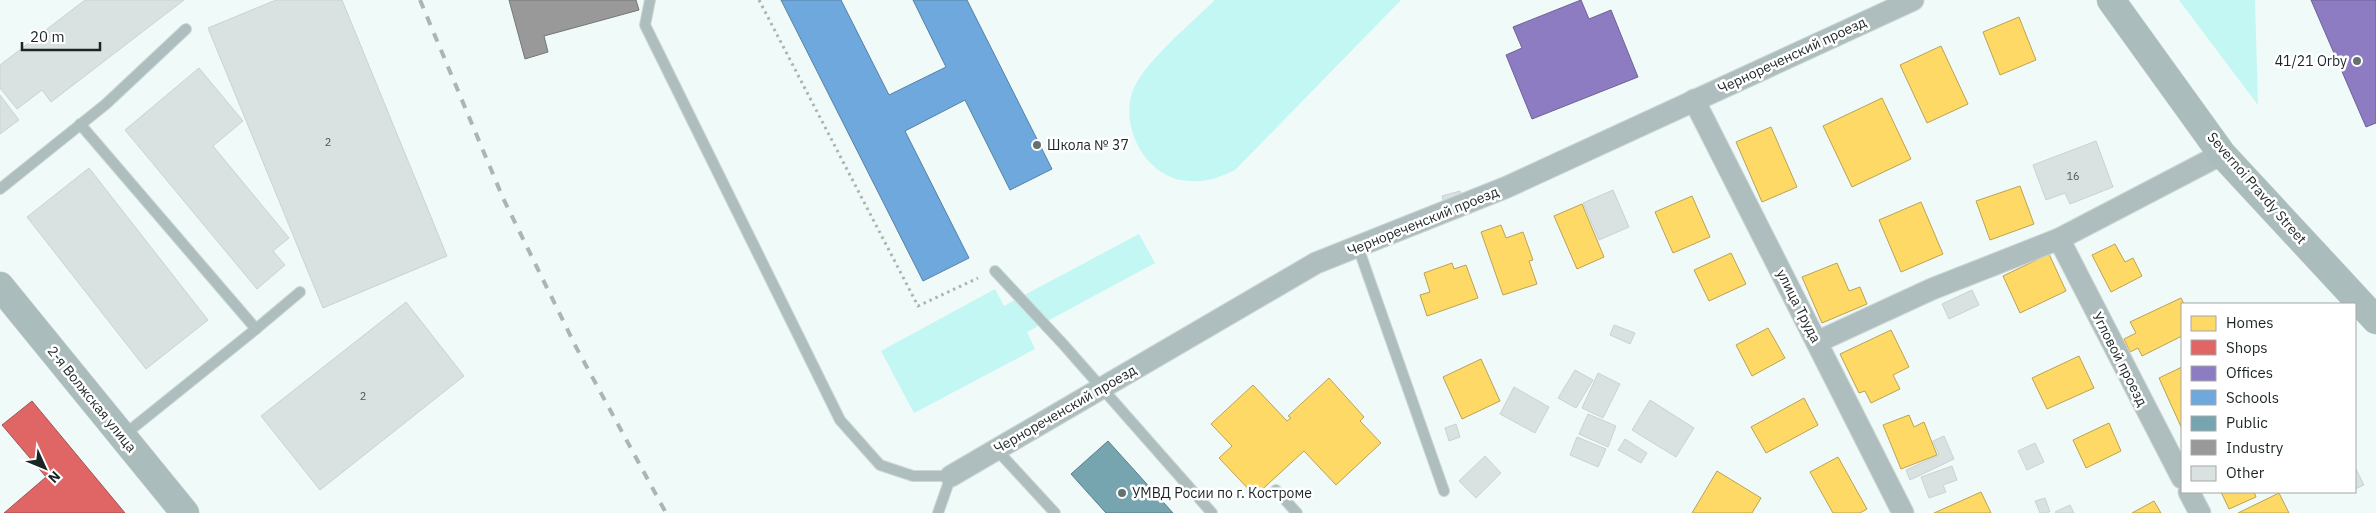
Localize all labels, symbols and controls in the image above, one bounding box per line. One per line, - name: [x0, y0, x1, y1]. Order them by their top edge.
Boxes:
- street label: Чернореченский проезд: [1715, 13, 1869, 97]
- scale bar: [22, 20, 100, 52]
- text: 20 m: [30, 27, 65, 46]
- place label: 41/21 Orby: [2275, 52, 2347, 70]
- marker: 41/21 Orby: [2351, 55, 2363, 67]
- street label: Severnoi Pravdy Street: [2204, 128, 2311, 248]
- house number: 2: [325, 135, 331, 149]
- place label: Школа № 37: [1047, 136, 1129, 154]
- marker: Школа № 37: [1031, 139, 1043, 151]
- house number: 16: [2066, 169, 2080, 183]
- street label: Чернореченский проезд: [1345, 182, 1501, 260]
- street label: улица Труда: [1773, 266, 1825, 346]
- legend: [2181, 303, 2356, 493]
- street label: Угловой проезд: [2088, 309, 2152, 409]
- text: Homes: [2226, 313, 2274, 332]
- text: Shops: [2226, 338, 2268, 357]
- street label: 2-я Волжская улица: [44, 342, 141, 456]
- street label: Чернореченский проезд: [990, 361, 1140, 457]
- text: Offices: [2226, 363, 2273, 382]
- text: Schools: [2226, 388, 2279, 407]
- house number: 2: [360, 389, 366, 403]
- text: Public: [2226, 413, 2268, 432]
- text: Industry: [2226, 438, 2284, 457]
- north arrow: [20, 443, 70, 493]
- text: Other: [2226, 463, 2265, 482]
- text: N: [44, 467, 64, 487]
- place label: УМВД Росии по г. Костроме: [1132, 484, 1312, 502]
- marker: УМВД Росии по г. Костроме: [1116, 487, 1128, 499]

